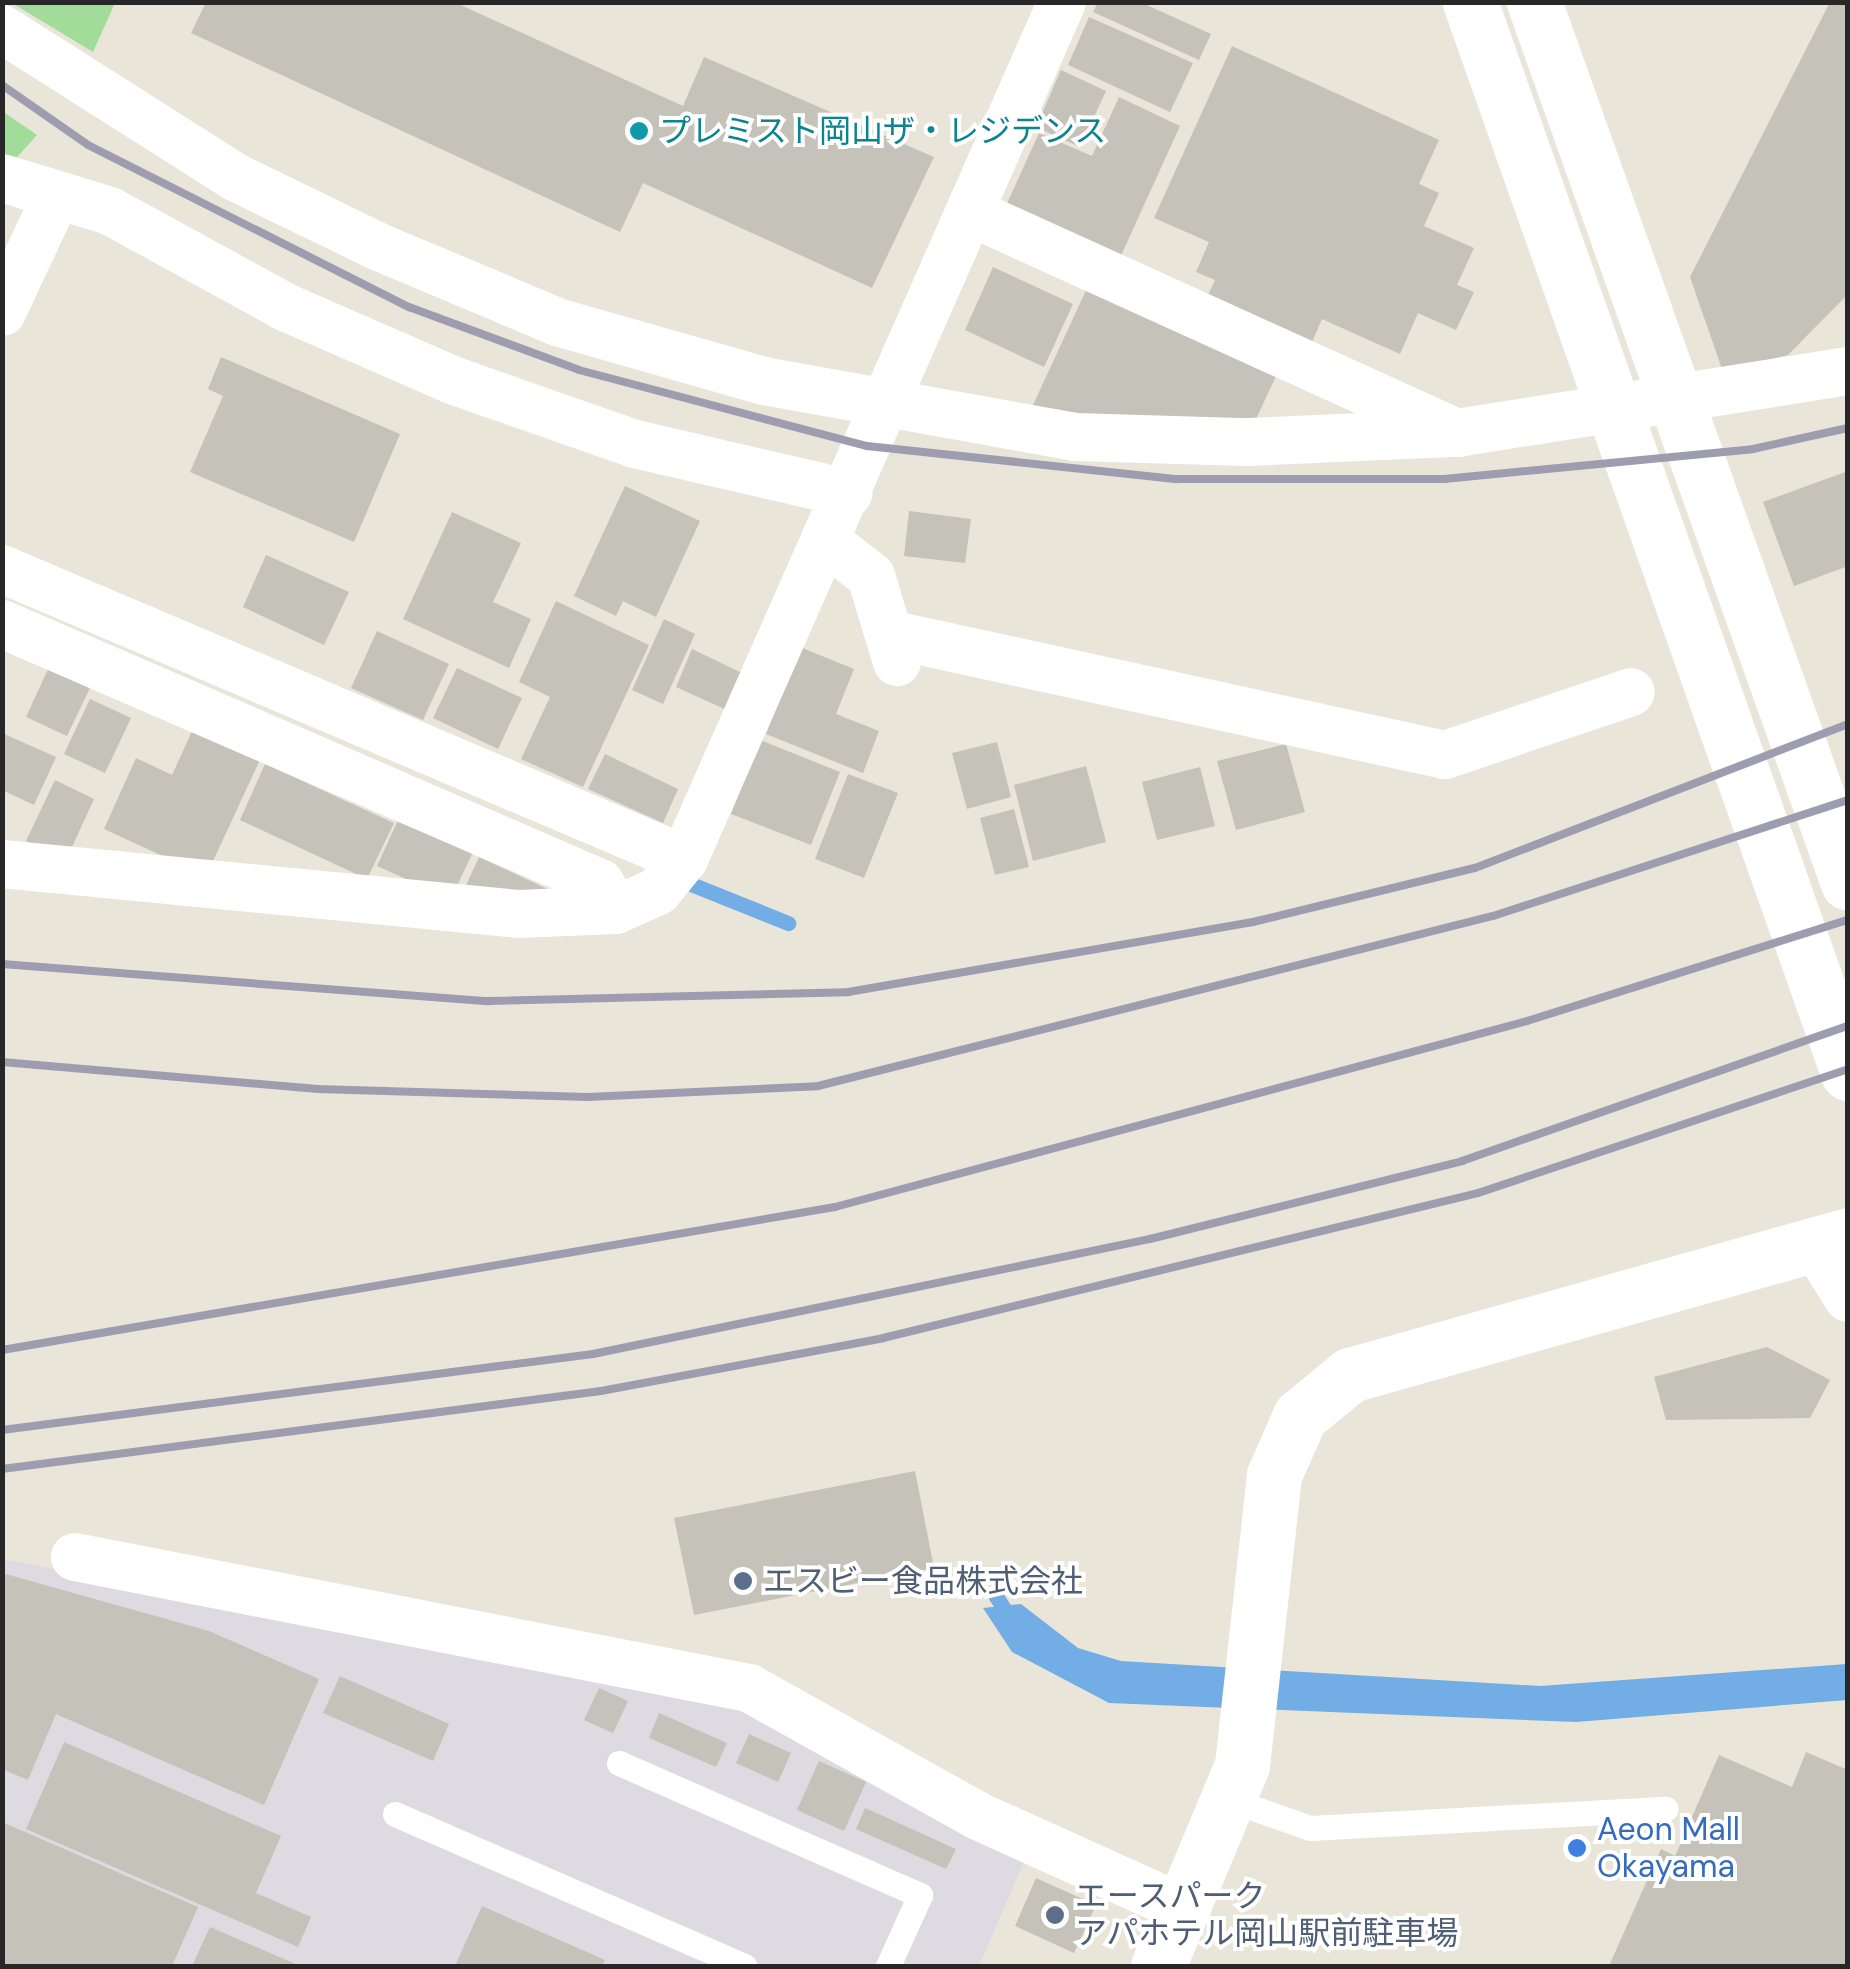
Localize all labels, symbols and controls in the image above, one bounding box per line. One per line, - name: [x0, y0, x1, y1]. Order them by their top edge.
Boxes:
- place label: プレミスト岡山ザ・レジデンス: [659, 112, 1107, 150]
- marker: プレミスト岡山ザ・レジデンス: [628, 120, 650, 142]
- place label: エスビー食品株式会社: [763, 1562, 1083, 1600]
- marker: エスビー食品株式会社: [732, 1570, 754, 1592]
- place label: Aeon Mall Okayama: [1597, 1811, 1740, 1886]
- marker: Aeon Mall Okayama: [1566, 1837, 1588, 1859]
- place label: エースパーク アパホテル岡山駅前駐車場: [1075, 1878, 1459, 1953]
- marker: エースパーク アパホテル岡山駅前駐車場: [1044, 1904, 1066, 1926]

